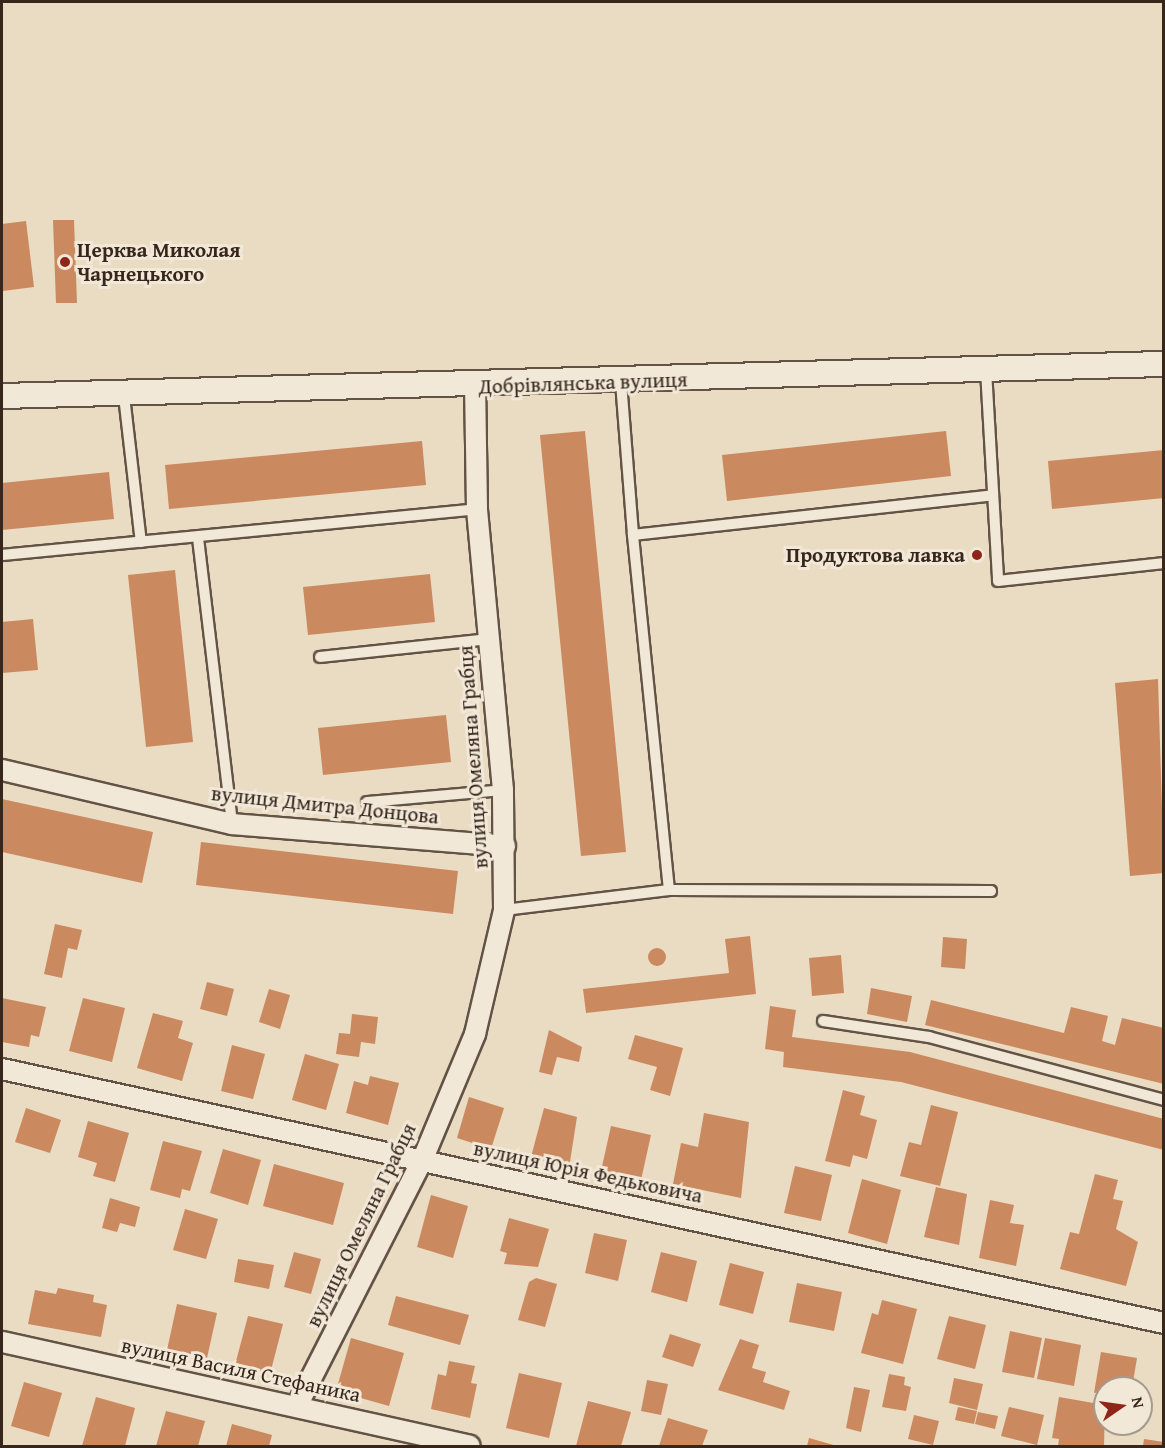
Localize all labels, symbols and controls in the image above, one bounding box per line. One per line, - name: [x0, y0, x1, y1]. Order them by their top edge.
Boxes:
- place label: Церква Миколая Чарнецького: [77, 237, 241, 287]
- marker: Церква Миколая Чарнецького: [58, 255, 72, 269]
- street label: Добрівлянська вулиця: [478, 367, 688, 399]
- place label: Продуктова лавка: [786, 542, 965, 568]
- marker: Продуктова лавка: [970, 548, 984, 562]
- street label: вулиця Омеляна Грабця: [453, 645, 493, 869]
- street label: вулиця Дмитра Донцова: [210, 781, 440, 829]
- street label: вулиця Омеляна Грабця: [301, 1119, 421, 1331]
- street label: вулиця Юрія Федьковича: [471, 1135, 705, 1209]
- street label: вулиця Василя Стефаника: [119, 1332, 363, 1408]
- north arrow: [1093, 1376, 1153, 1436]
- text: N: [1126, 1394, 1151, 1410]

